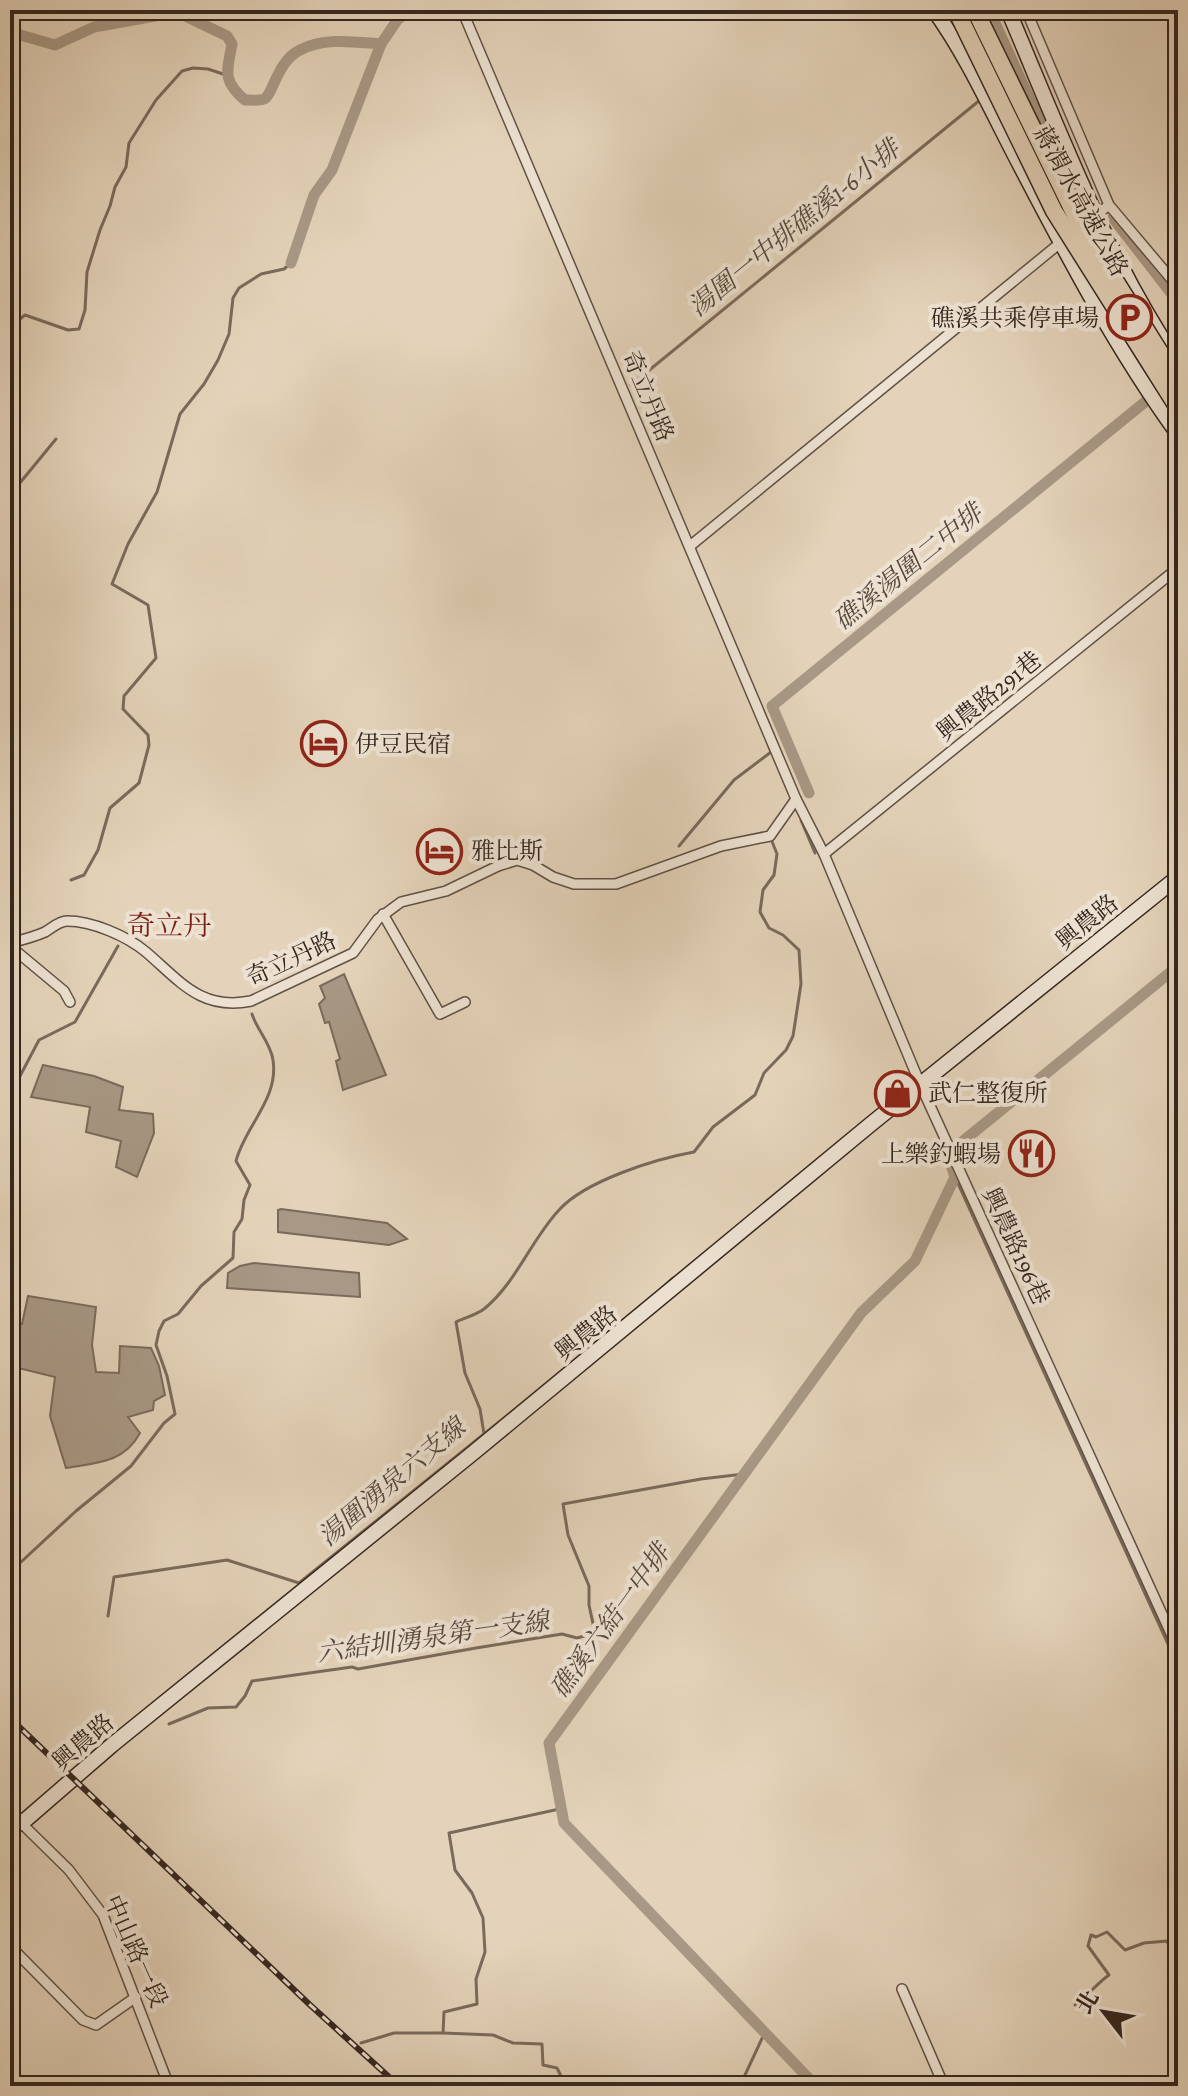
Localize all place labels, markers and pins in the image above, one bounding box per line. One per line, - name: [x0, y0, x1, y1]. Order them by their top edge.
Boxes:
- parking icon: 礁溪共乘停車場: [1106, 294, 1154, 342]
- place label: 礁溪共乘停車場: [931, 302, 1099, 334]
- hotel icon: 伊豆民宿: [300, 720, 348, 768]
- place label: 伊豆民宿: [355, 728, 451, 760]
- hotel icon: 雅比斯: [416, 827, 464, 875]
- place label: 雅比斯: [471, 835, 543, 867]
- shop icon: 武仁整復所: [873, 1069, 921, 1117]
- place label: 武仁整復所: [928, 1077, 1048, 1109]
- restaurant icon: 上樂釣蝦場: [1008, 1130, 1056, 1178]
- place label: 上樂釣蝦場: [881, 1138, 1001, 1170]

